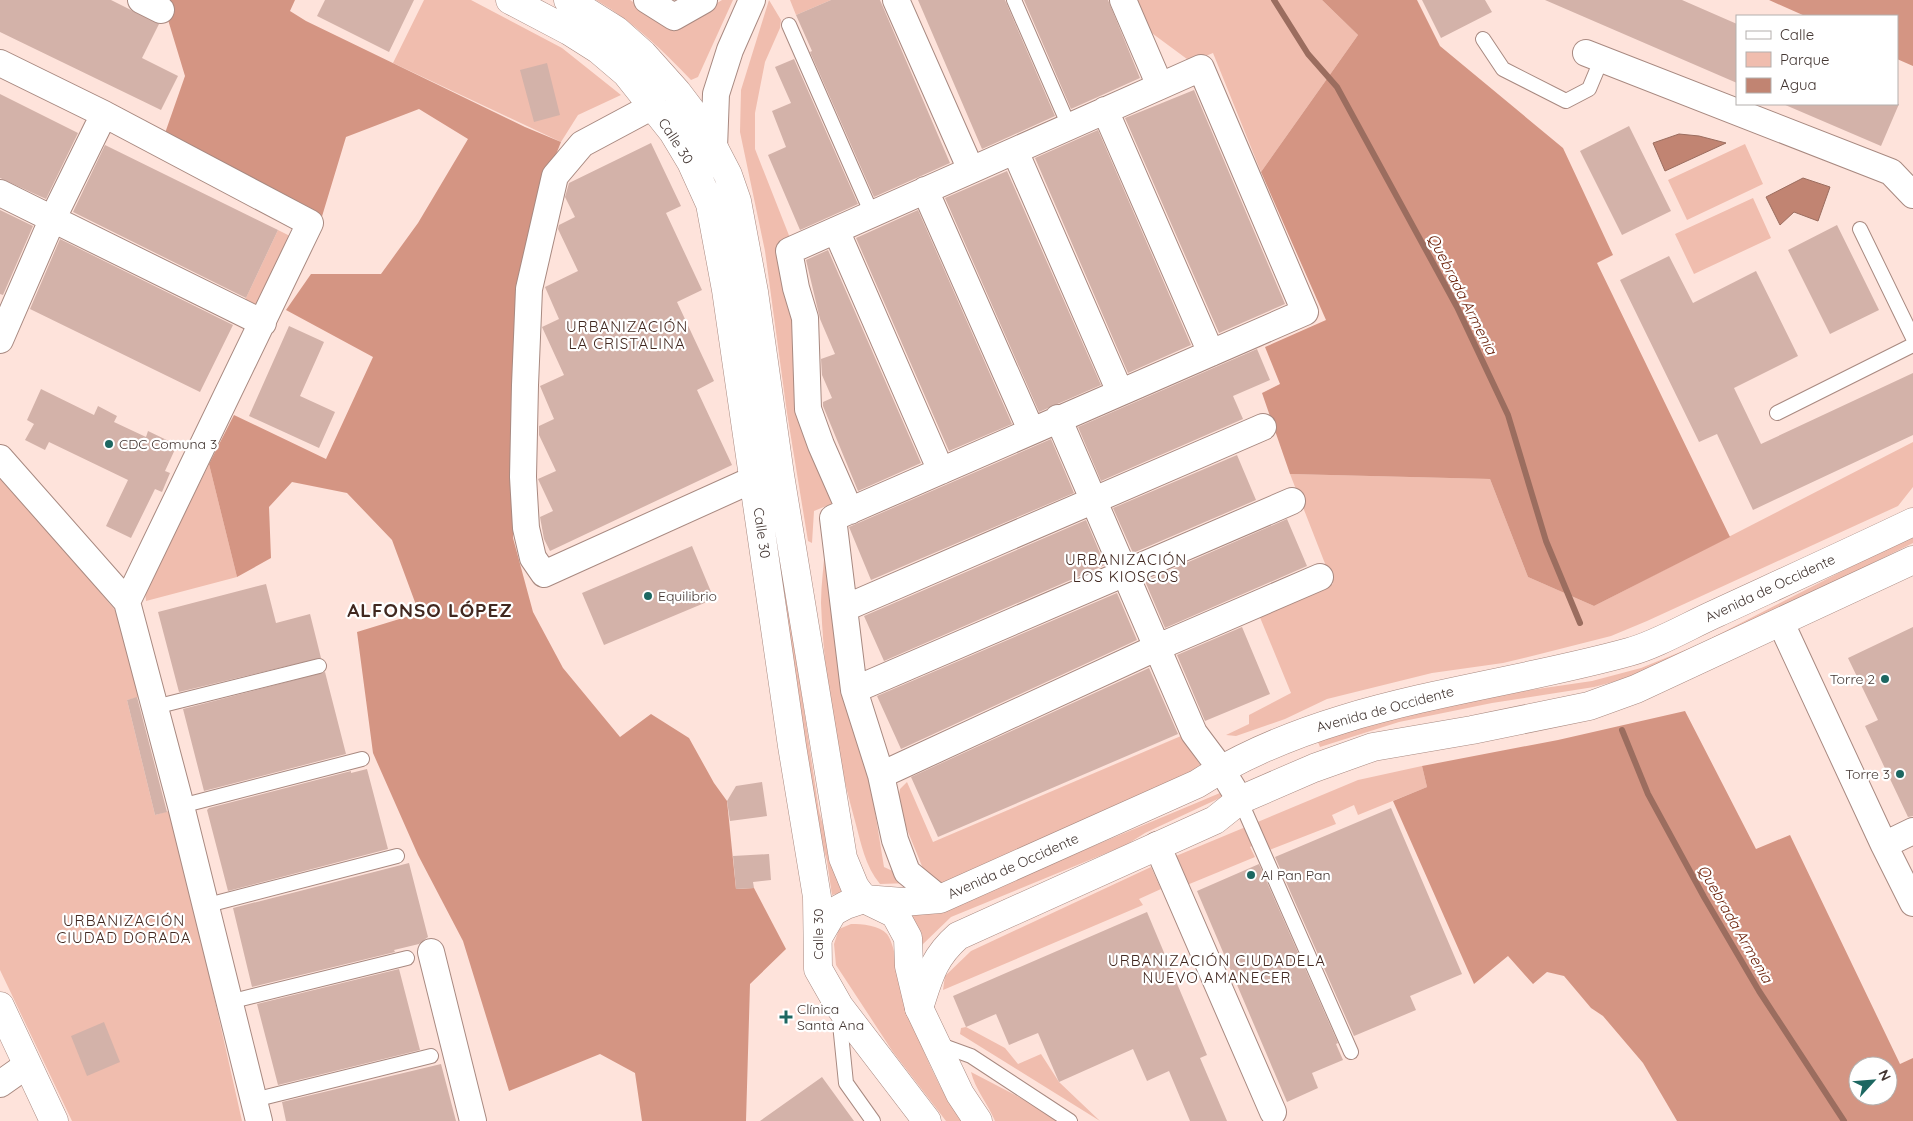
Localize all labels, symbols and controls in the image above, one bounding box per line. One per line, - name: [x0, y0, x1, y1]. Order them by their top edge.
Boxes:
- legend: [1736, 15, 1898, 105]
- text: Calle: [1780, 25, 1814, 44]
- text: Parque: [1780, 50, 1830, 69]
- text: Agua: [1780, 75, 1817, 94]
- street label: Calle 30: [654, 115, 698, 167]
- water label: Quebrada Armenia: [1424, 230, 1502, 358]
- district label: URBANIZACIÓN LA CRISTALINA: [566, 317, 688, 353]
- place label: CDC Comuna 3: [119, 435, 217, 453]
- marker: CDC Comuna 3: [103, 438, 115, 450]
- street label: Calle 30: [750, 506, 774, 560]
- district label: URBANIZACIÓN LOS KIOSCOS: [1065, 550, 1187, 586]
- street label: Avenida de Occidente: [1702, 550, 1838, 626]
- place label: Equilibrio: [658, 587, 717, 605]
- marker: Equilibrio: [642, 590, 654, 602]
- district label: ALFONSO LÓPEZ: [347, 598, 513, 622]
- place label: Torre 2: [1830, 670, 1875, 688]
- marker: Torre 2: [1879, 673, 1891, 685]
- street label: Avenida de Occidente: [1314, 682, 1456, 736]
- place label: Torre 3: [1845, 765, 1890, 783]
- marker: Torre 3: [1894, 768, 1906, 780]
- street label: Avenida de Occidente: [945, 829, 1081, 903]
- water label: Quebrada Armenia: [1694, 861, 1777, 987]
- place label: Al Pan Pan: [1261, 866, 1331, 884]
- marker: Al Pan Pan: [1245, 869, 1257, 881]
- street label: Calle 30: [809, 908, 827, 960]
- district label: URBANIZACIÓN CIUDAD DORADA: [57, 911, 191, 947]
- district label: URBANIZACIÓN CIUDADELA NUEVO AMANECER: [1108, 951, 1326, 987]
- place label: Clínica Santa Ana: [797, 1000, 864, 1034]
- marker: Clínica Santa Ana: [779, 1010, 793, 1024]
- north arrow: [1848, 1056, 1898, 1106]
- text: N: [1874, 1067, 1895, 1084]

